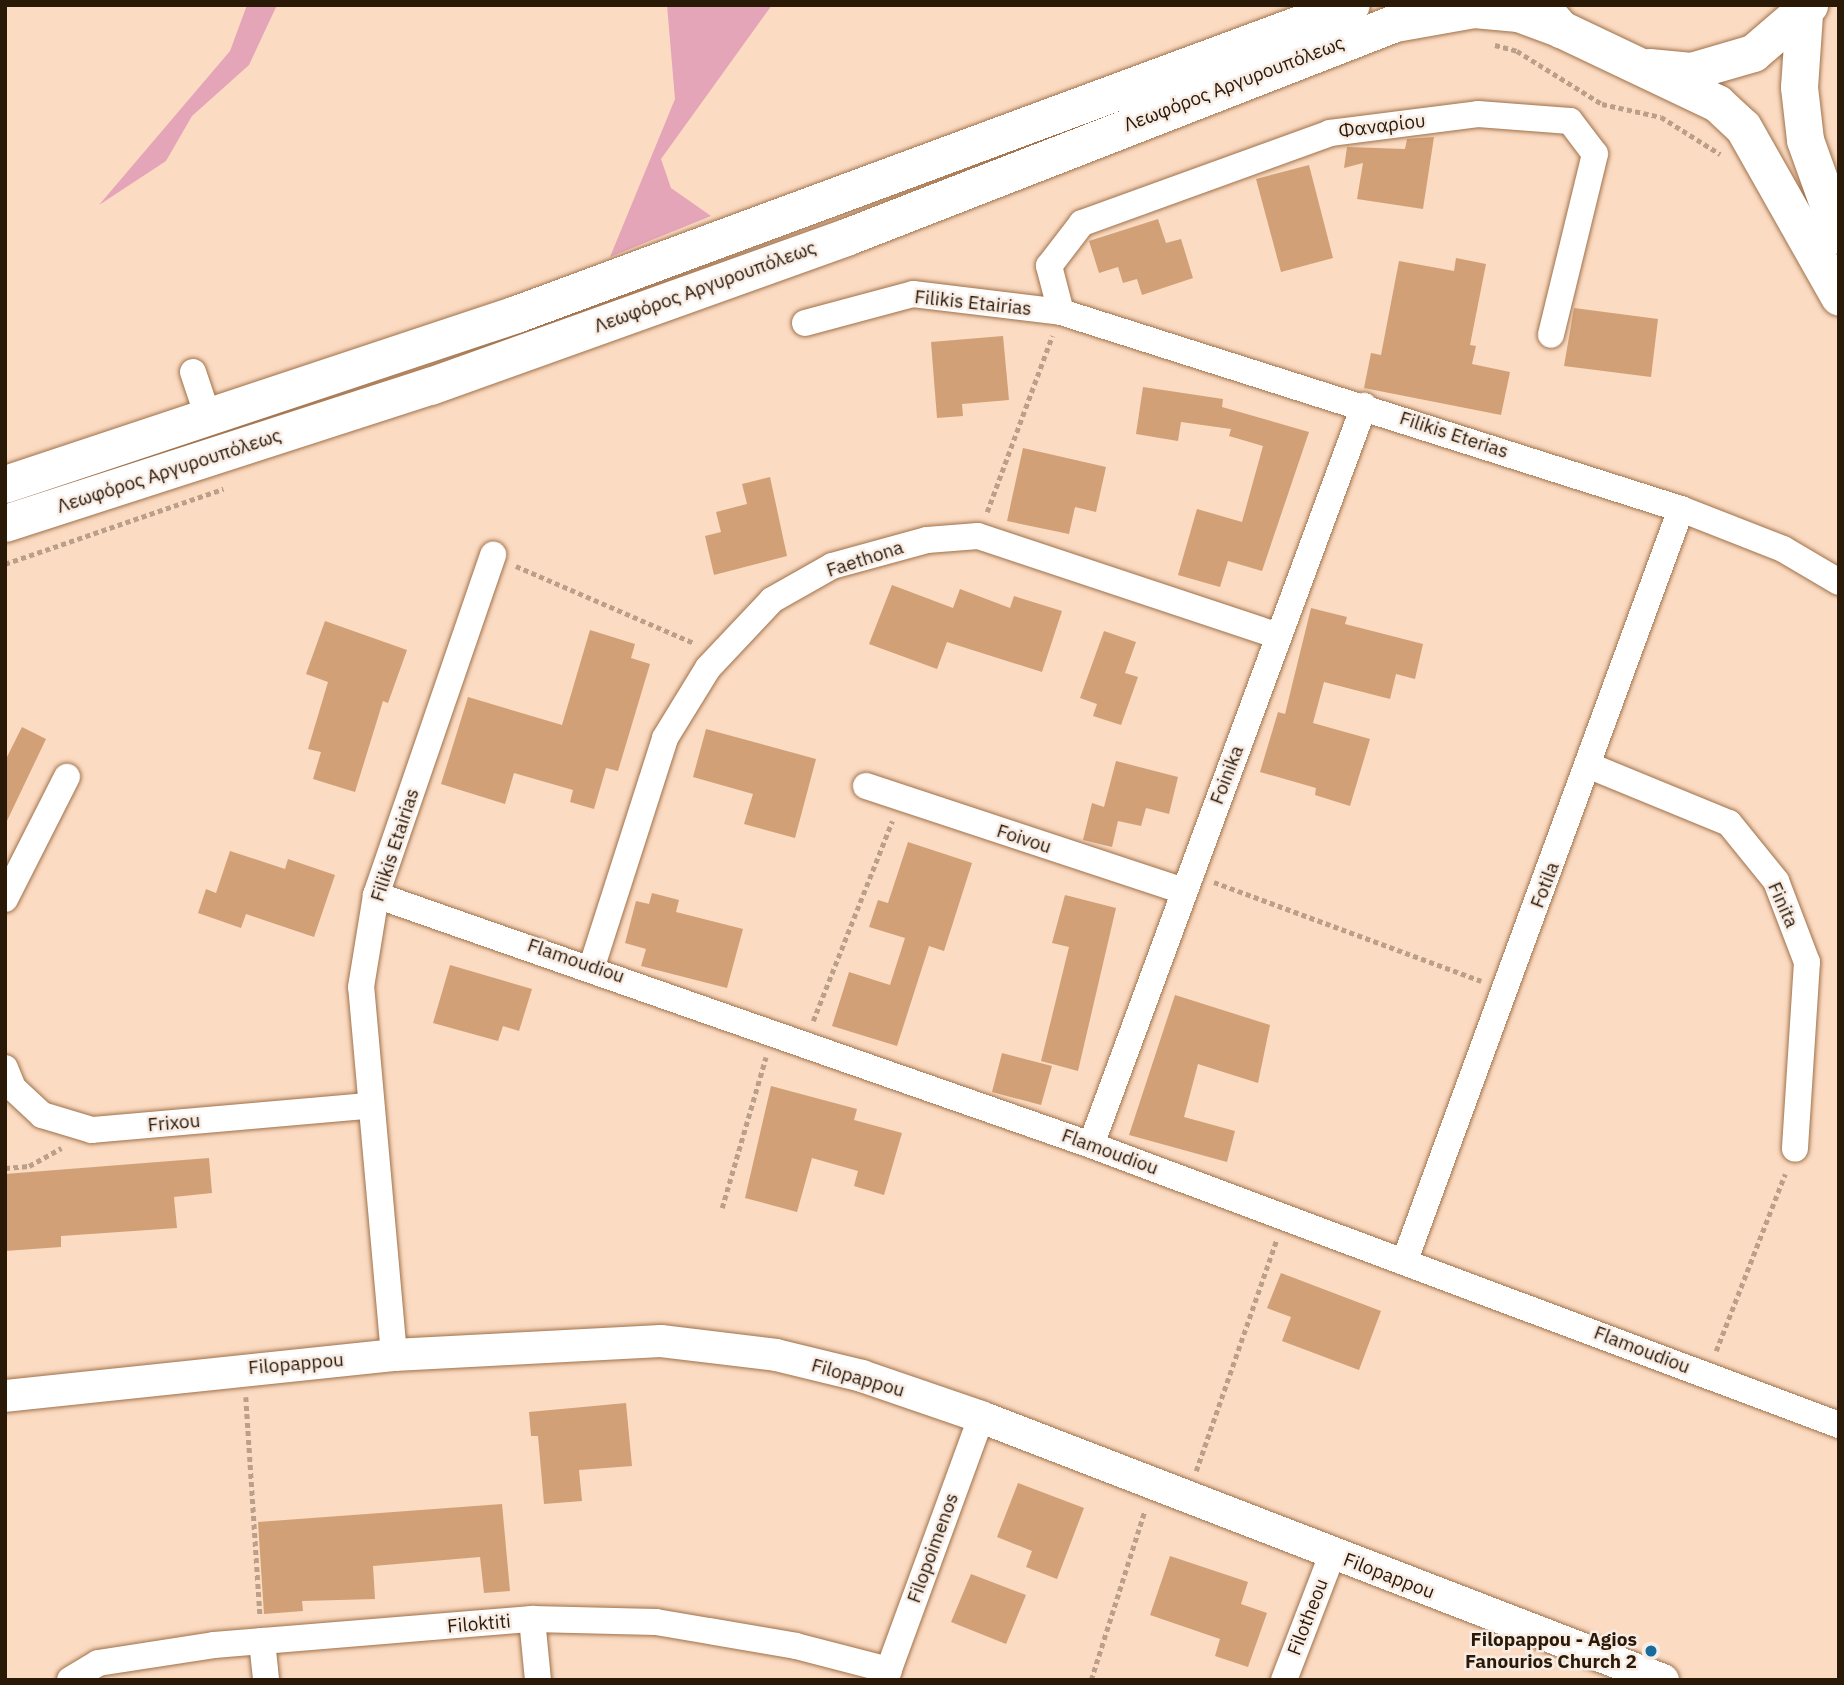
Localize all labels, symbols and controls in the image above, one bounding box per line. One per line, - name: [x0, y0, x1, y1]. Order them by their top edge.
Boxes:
- street label: Λεωφόρος Αργυρουπόλεως: [1120, 31, 1348, 137]
- street label: Φαναρίου: [1337, 109, 1427, 143]
- street label: Λεωφόρος Αργυρουπόλεως: [591, 236, 819, 338]
- street label: Filikis Etairias: [913, 286, 1033, 320]
- street label: Filikis Eterias: [1397, 407, 1511, 463]
- street label: Λεωφόρος Αργυρουπόλεως: [54, 424, 284, 518]
- street label: Faethona: [824, 536, 906, 582]
- street label: Foinika: [1205, 742, 1249, 808]
- street label: Filikis Etairias: [366, 786, 424, 904]
- street label: Foivou: [994, 819, 1054, 859]
- street label: Fotila: [1526, 859, 1564, 911]
- street label: Finita: [1763, 879, 1803, 931]
- street label: Flamoudiou: [524, 934, 628, 988]
- street label: Frixou: [147, 1109, 201, 1137]
- street label: Flamoudiou: [1059, 1124, 1161, 1180]
- street label: Flamoudiou: [1591, 1321, 1693, 1379]
- street label: Filopappou: [247, 1348, 345, 1380]
- street label: Filopappou: [809, 1354, 907, 1402]
- street label: Filopoimenos: [903, 1490, 963, 1606]
- street label: Filopappou: [1340, 1548, 1438, 1604]
- street label: Filotheou: [1283, 1575, 1333, 1659]
- street label: Filoktiti: [446, 1610, 512, 1638]
- place label: Filopappou - Agios Fanourios Church 2: [1465, 1629, 1637, 1673]
- marker: Filopappou - Agios Fanourios Church 2: [1643, 1643, 1659, 1659]

